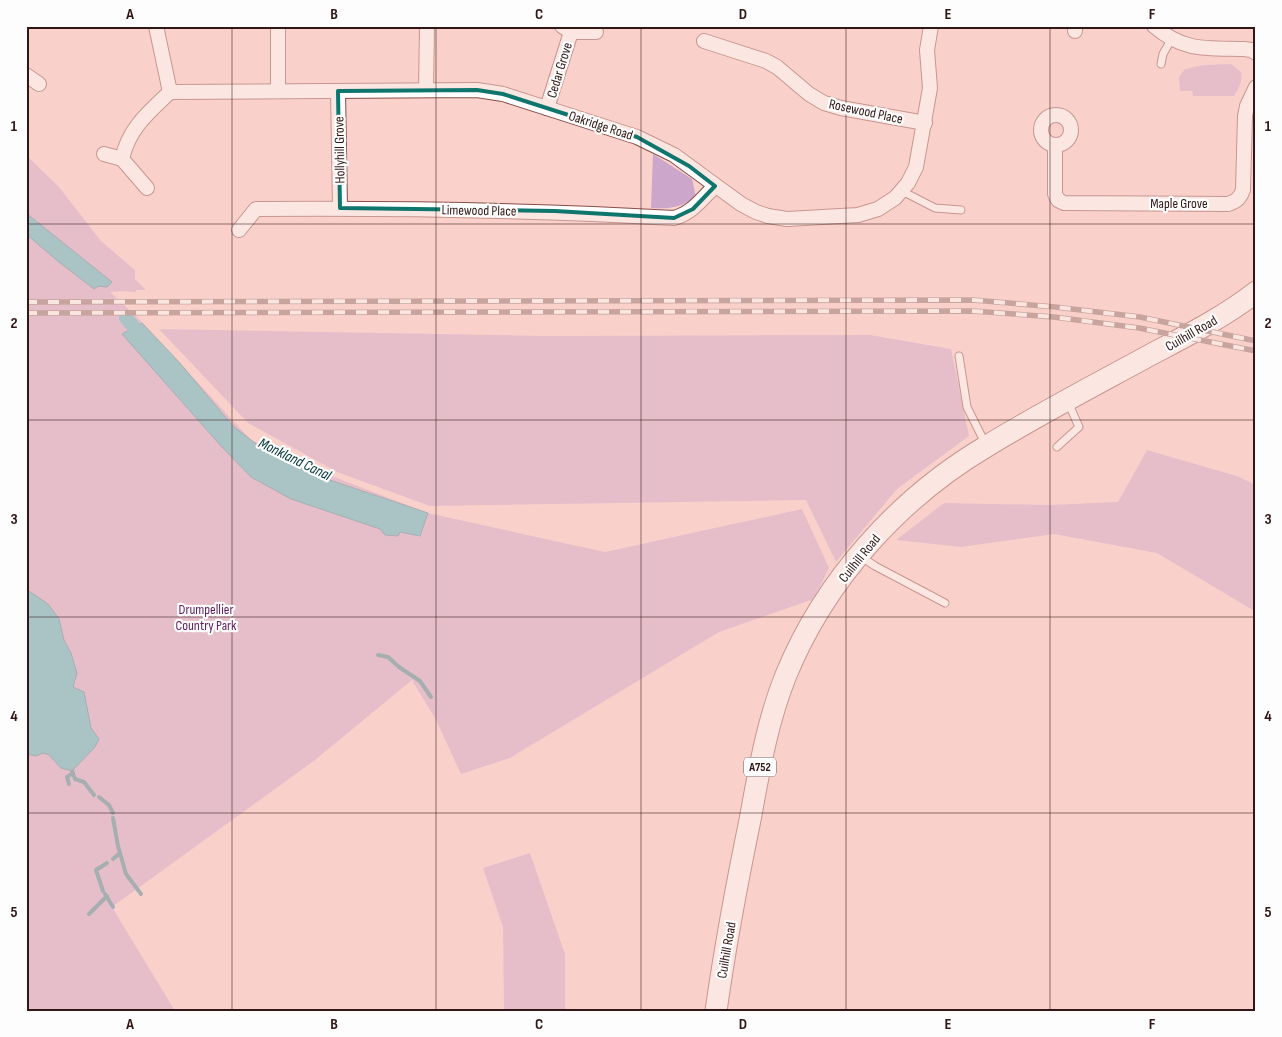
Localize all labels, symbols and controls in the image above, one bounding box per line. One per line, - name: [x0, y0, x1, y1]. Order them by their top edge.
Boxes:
- text: A: [125, 5, 134, 24]
- text: B: [330, 5, 338, 24]
- text: C: [535, 5, 543, 24]
- text: D: [739, 5, 747, 24]
- text: E: [945, 5, 952, 24]
- text: F: [1149, 5, 1156, 24]
- street label: Cedar Grove: [543, 40, 576, 100]
- street label: Rosewood Place: [827, 95, 904, 128]
- street label: Oakridge Road: [567, 107, 635, 144]
- street label: Hollyhill Grove: [330, 116, 349, 184]
- text: 1: [11, 117, 18, 136]
- text: 1: [1265, 117, 1272, 136]
- street label: Maple Grove: [1150, 195, 1208, 212]
- street label: Limewood Place: [441, 201, 517, 220]
- street label: Cuilhill Road: [1162, 312, 1220, 355]
- text: 2: [10, 314, 18, 333]
- text: 2: [1264, 314, 1272, 333]
- water label: Monkland Canal: [255, 434, 335, 486]
- text: 3: [10, 510, 18, 529]
- text: 3: [1264, 510, 1272, 529]
- street label: Cuilhill Road: [835, 531, 884, 586]
- park label: Drumpellier Country Park: [176, 601, 237, 634]
- text: 4: [10, 707, 18, 726]
- text: 4: [1264, 707, 1272, 726]
- road number: A752: [744, 758, 776, 776]
- text: 5: [10, 903, 18, 922]
- text: 5: [1264, 903, 1272, 922]
- street label: Cuilhill Road: [713, 920, 740, 980]
- text: A: [125, 1015, 134, 1034]
- text: B: [330, 1015, 338, 1034]
- text: C: [535, 1015, 543, 1034]
- text: D: [739, 1015, 747, 1034]
- text: E: [945, 1015, 952, 1034]
- text: F: [1149, 1015, 1156, 1034]

